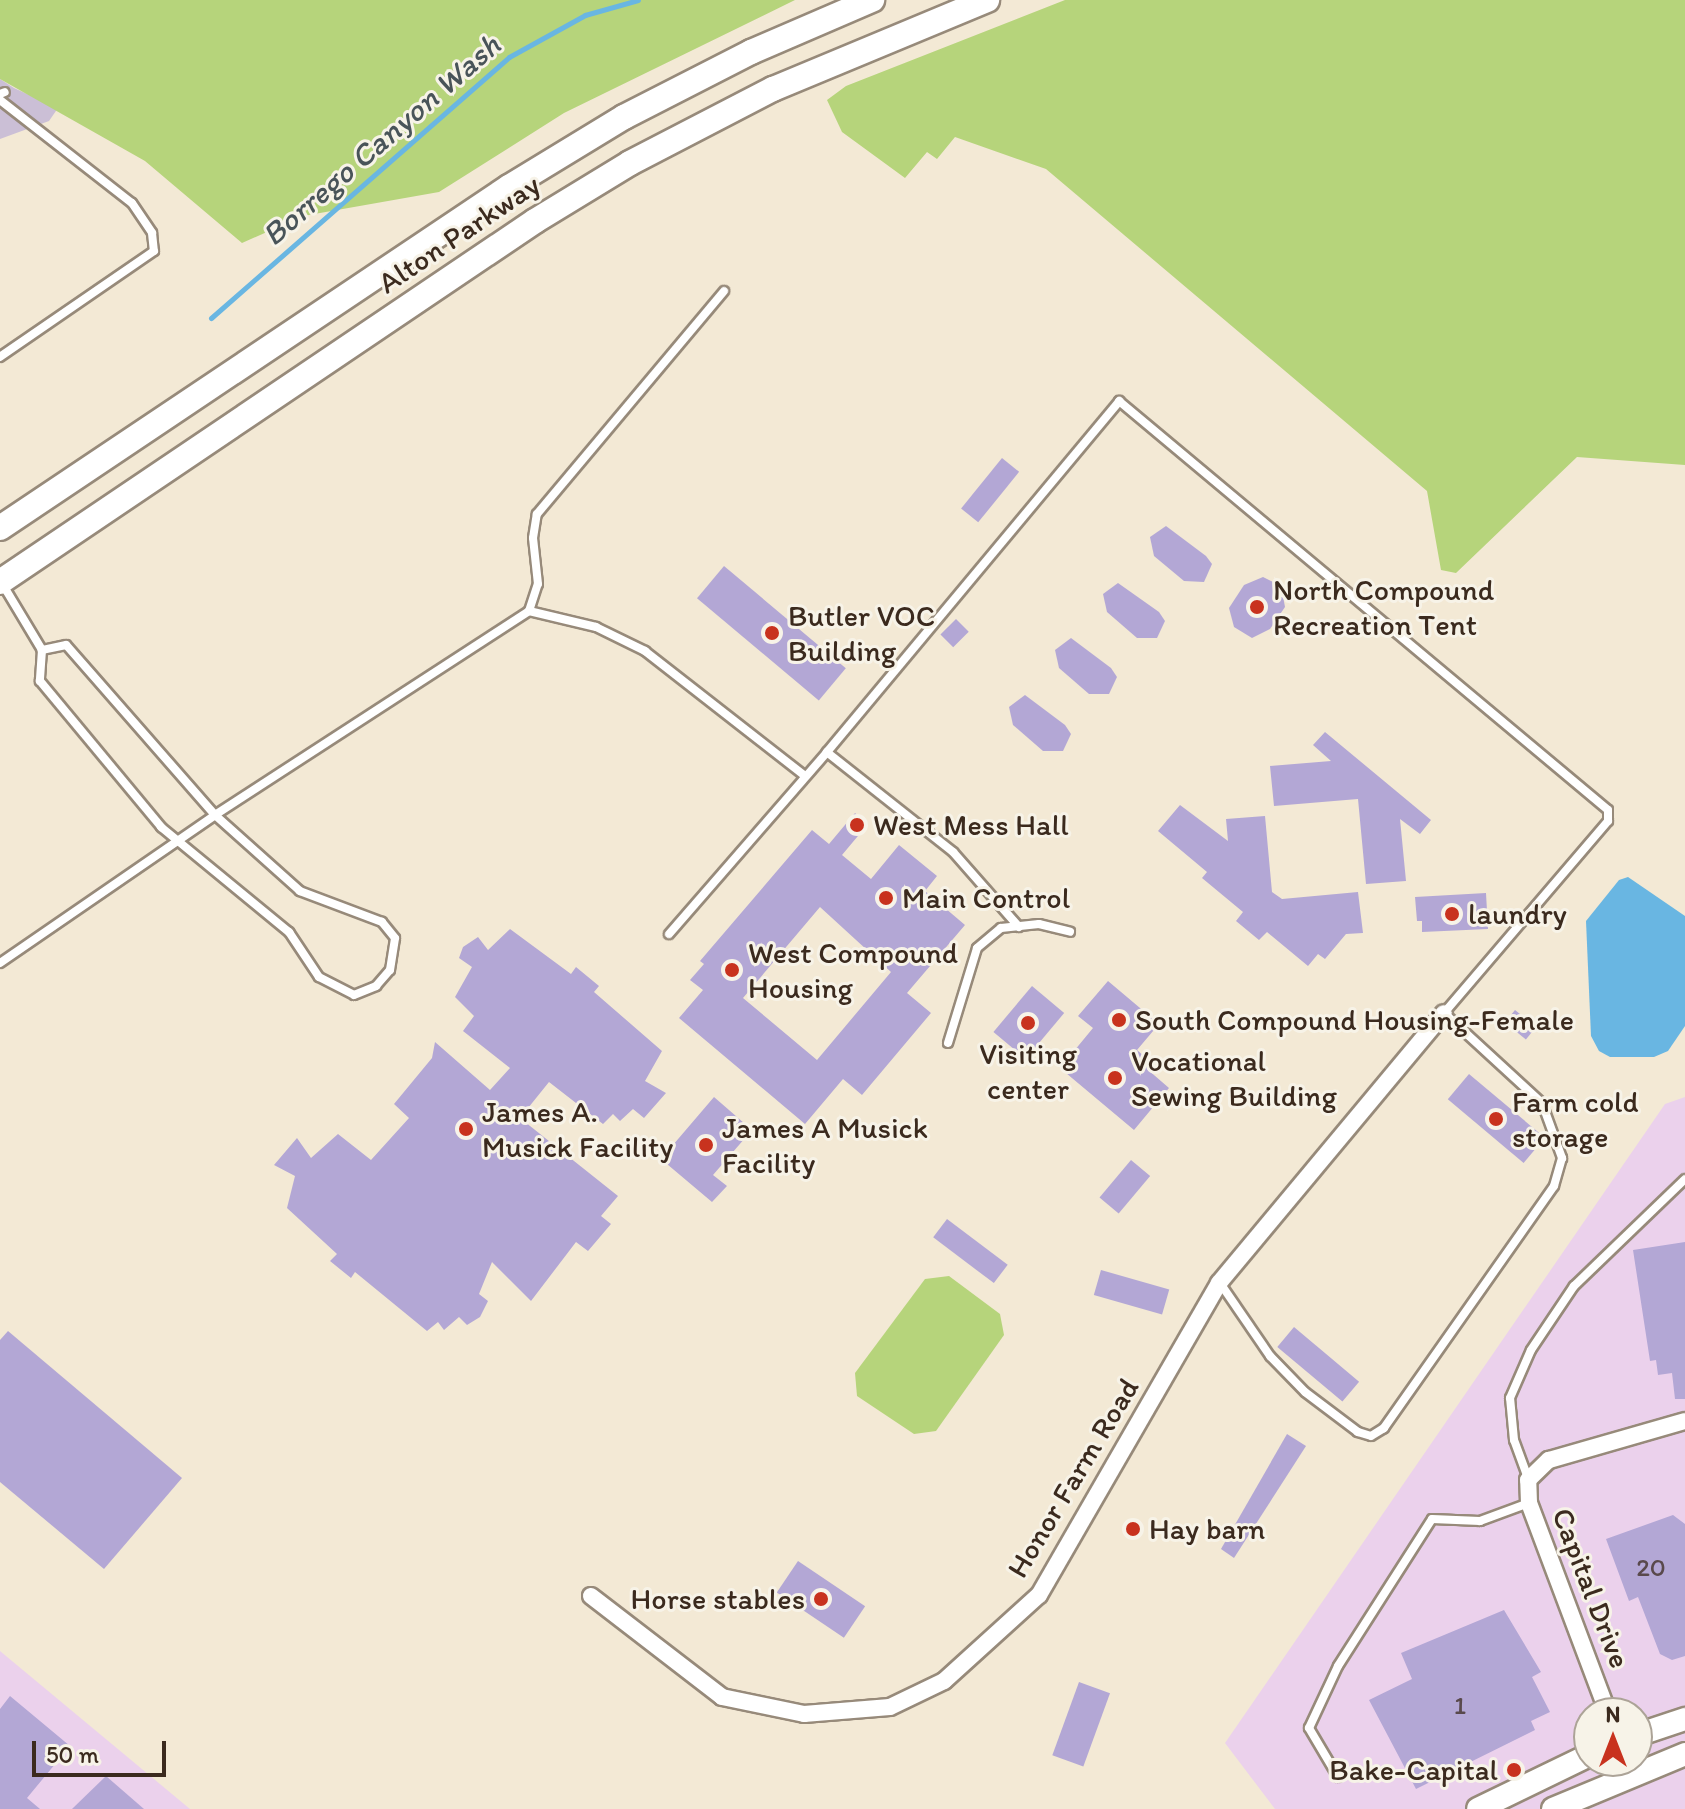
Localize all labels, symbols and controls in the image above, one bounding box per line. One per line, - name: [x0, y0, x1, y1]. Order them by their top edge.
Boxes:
- water label: Borrego Canyon Wash: [254, 26, 508, 254]
- street label: Alton Parkway: [372, 167, 546, 301]
- place label: North Compound Recreation Tent: [1273, 572, 1495, 642]
- place label: Butler VOC Building: [788, 598, 935, 668]
- marker: North Compound Recreation Tent: [1248, 598, 1266, 616]
- marker: Butler VOC Building: [763, 624, 781, 642]
- place label: West Mess Hall: [873, 807, 1068, 843]
- marker: West Mess Hall: [848, 816, 866, 834]
- place label: Main Control: [902, 880, 1071, 916]
- marker: Main Control: [877, 889, 895, 907]
- place label: laundry: [1468, 896, 1567, 932]
- marker: laundry: [1443, 905, 1461, 923]
- place label: West Compound Housing: [748, 935, 958, 1006]
- marker: West Compound Housing: [723, 961, 741, 979]
- place label: South Compound Housing-Female: [1135, 1002, 1572, 1038]
- marker: South Compound Housing-Female: [1110, 1011, 1128, 1029]
- marker: Visiting center: [1019, 1014, 1037, 1032]
- place label: Visiting center: [979, 1036, 1077, 1106]
- place label: Vocational Sewing Building: [1131, 1043, 1337, 1114]
- marker: Vocational Sewing Building: [1106, 1069, 1124, 1087]
- place label: Farm cold storage: [1512, 1084, 1639, 1154]
- place label: James A. Musick Facility: [482, 1094, 672, 1164]
- place label: James A Musick Facility: [722, 1110, 928, 1180]
- marker: Farm cold storage: [1487, 1110, 1505, 1128]
- marker: James A. Musick Facility: [457, 1120, 475, 1138]
- marker: James A Musick Facility: [697, 1136, 715, 1154]
- street label: Honor Farm Road: [1000, 1373, 1146, 1583]
- street label: Capital Drive: [1544, 1503, 1638, 1673]
- place label: Hay barn: [1149, 1511, 1265, 1547]
- marker: Hay barn: [1124, 1520, 1142, 1538]
- house number: 20: [1636, 1552, 1666, 1584]
- place label: Horse stables: [631, 1581, 805, 1617]
- marker: Horse stables: [812, 1590, 830, 1608]
- house number: 1: [1454, 1690, 1466, 1722]
- north arrow: [1573, 1697, 1653, 1777]
- text: N: [1606, 1701, 1620, 1728]
- scale bar: [36, 1725, 170, 1775]
- text: 50 m: [46, 1740, 99, 1769]
- place label: Bake-Capital: [1329, 1752, 1498, 1788]
- marker: Bake-Capital: [1505, 1761, 1523, 1779]

